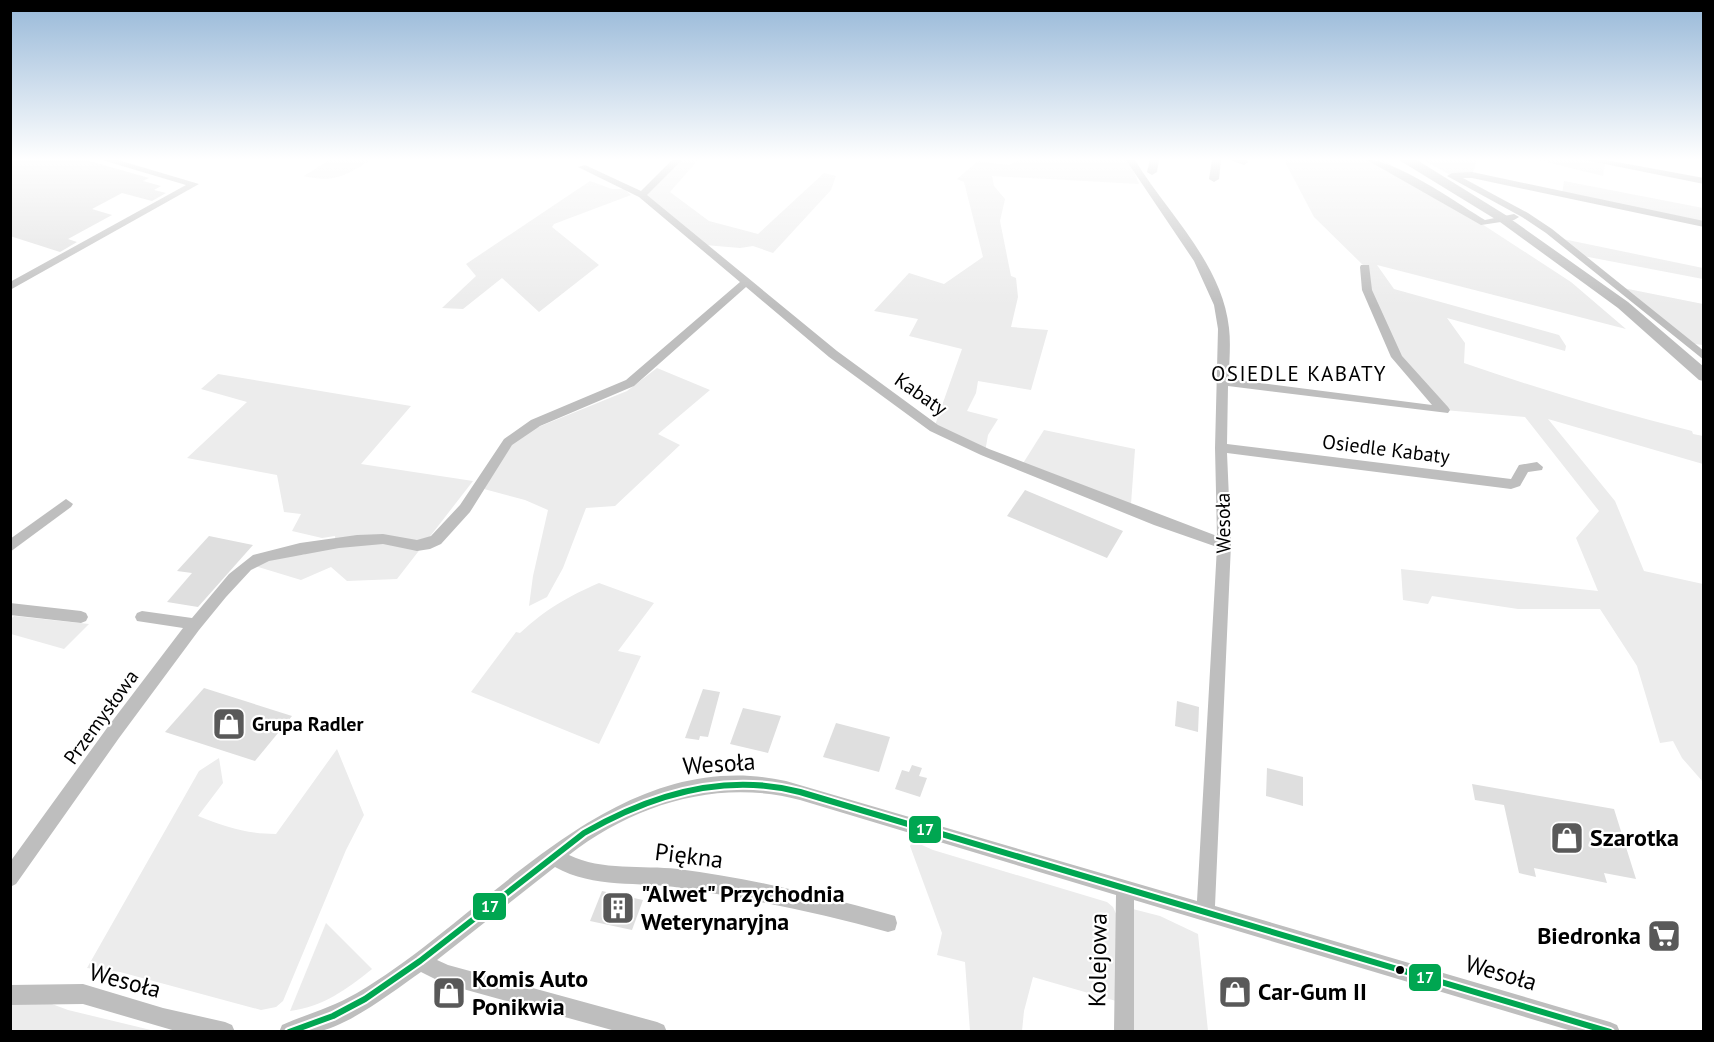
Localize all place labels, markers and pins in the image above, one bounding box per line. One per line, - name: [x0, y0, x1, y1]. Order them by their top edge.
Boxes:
- shop icon: Grupa Radler: [211, 706, 247, 742]
- place label: Grupa Radler: [252, 711, 364, 737]
- shop icon: Szarotka: [1549, 820, 1585, 856]
- place label: Szarotka: [1590, 822, 1679, 853]
- place label: "Alwet" Przychodnia Weterynaryjna: [641, 878, 845, 937]
- building icon: "Alwet" Przychodnia Weterynaryjna: [600, 890, 636, 926]
- supermarket icon: Biedronka: [1646, 918, 1682, 954]
- place label: Biedronka: [1537, 920, 1641, 951]
- place label: Komis Auto Ponikwia: [472, 963, 588, 1022]
- unlabelled marker: [1394, 964, 1406, 976]
- shop icon: Car-Gum II: [1217, 974, 1253, 1010]
- shop icon: Komis Auto Ponikwia: [431, 975, 467, 1011]
- place label: Car-Gum II: [1258, 976, 1367, 1007]

